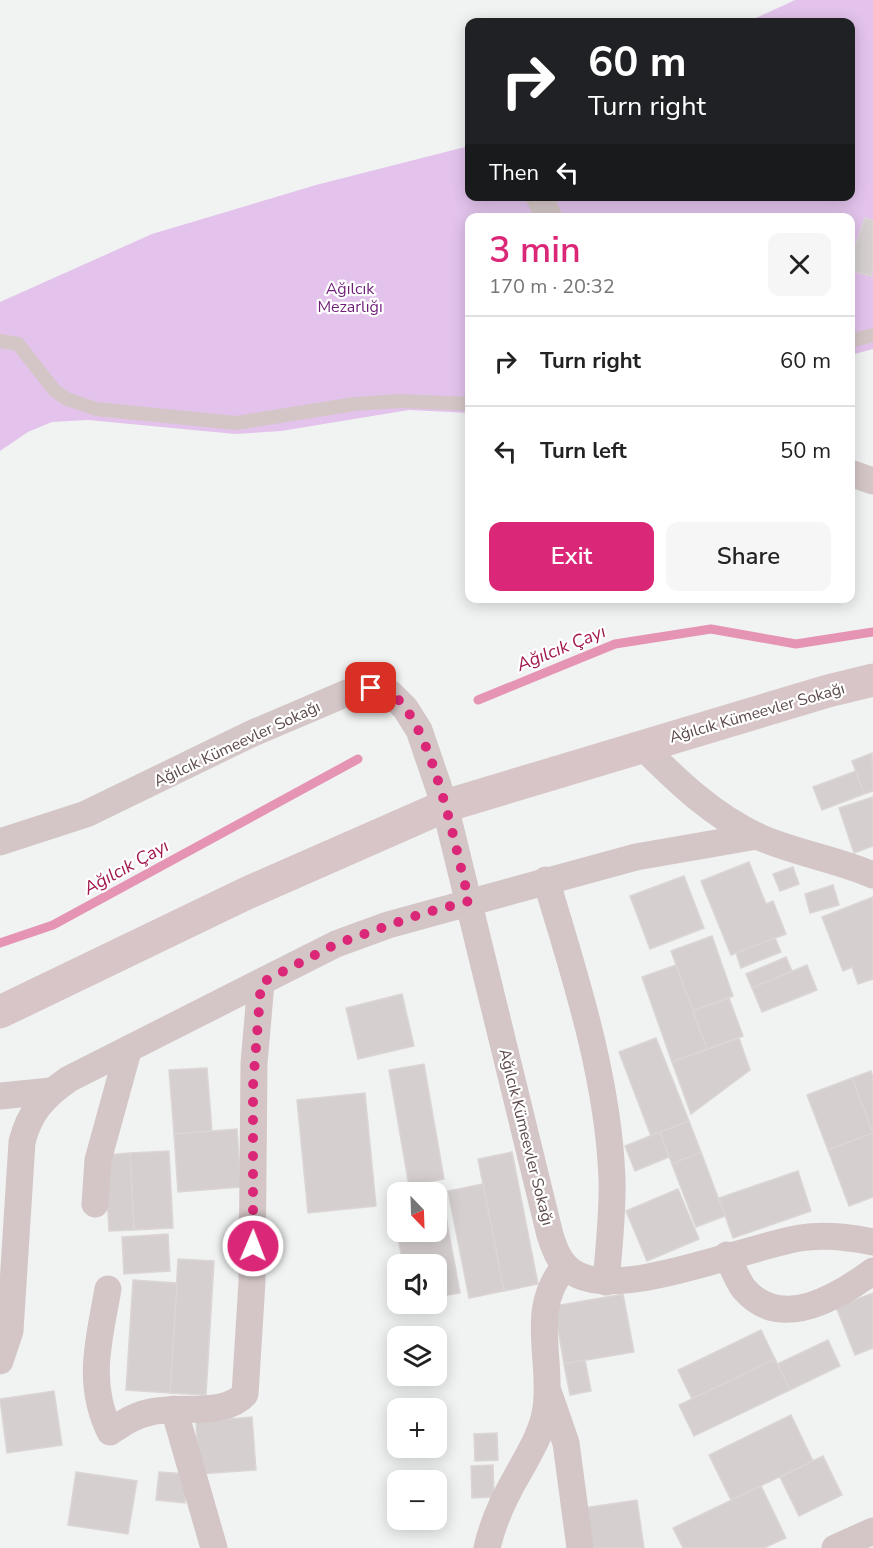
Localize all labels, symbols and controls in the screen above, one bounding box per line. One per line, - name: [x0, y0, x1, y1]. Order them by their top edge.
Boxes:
- text: 60 m: [588, 34, 687, 91]
- icon: right: [489, 42, 567, 120]
- text: Turn right: [588, 88, 706, 125]
- icon: left: [551, 156, 584, 189]
- text: Then: [489, 158, 539, 188]
- text: 3 min: [489, 226, 581, 275]
- button: close: [768, 233, 831, 296]
- text: 170 m · 20:32: [489, 273, 615, 300]
- park label: Ağılcık Mezarlığı: [317, 278, 383, 318]
- icon: right: [489, 345, 522, 378]
- text: Turn right: [540, 346, 641, 376]
- text: 60 m: [780, 346, 831, 376]
- icon: left: [489, 435, 522, 468]
- text: Turn left: [540, 436, 627, 466]
- text: 50 m: [780, 436, 831, 466]
- button: Exit: [489, 522, 654, 591]
- button: Share: [666, 522, 831, 591]
- water label: Ağılcık Çayı: [512, 619, 609, 677]
- pin: [345, 662, 396, 713]
- icon: arrive: [354, 671, 387, 704]
- street label: Ağılcık Kümeevler Sokağı: [667, 677, 847, 749]
- street label: Ağılcık Kümeevler Sokağı: [150, 696, 324, 792]
- water label: Ağılcık Çayı: [78, 834, 173, 901]
- street label: Ağılcık Kümeevler Sokağı: [493, 1046, 559, 1228]
- north arrow: [387, 1182, 447, 1242]
- map controls: [387, 1182, 447, 1530]
- position arrow: [221, 1214, 285, 1278]
- button: sound: [387, 1254, 447, 1314]
- button: layers: [387, 1326, 447, 1386]
- button: +: [387, 1398, 447, 1458]
- button: −: [387, 1470, 447, 1530]

